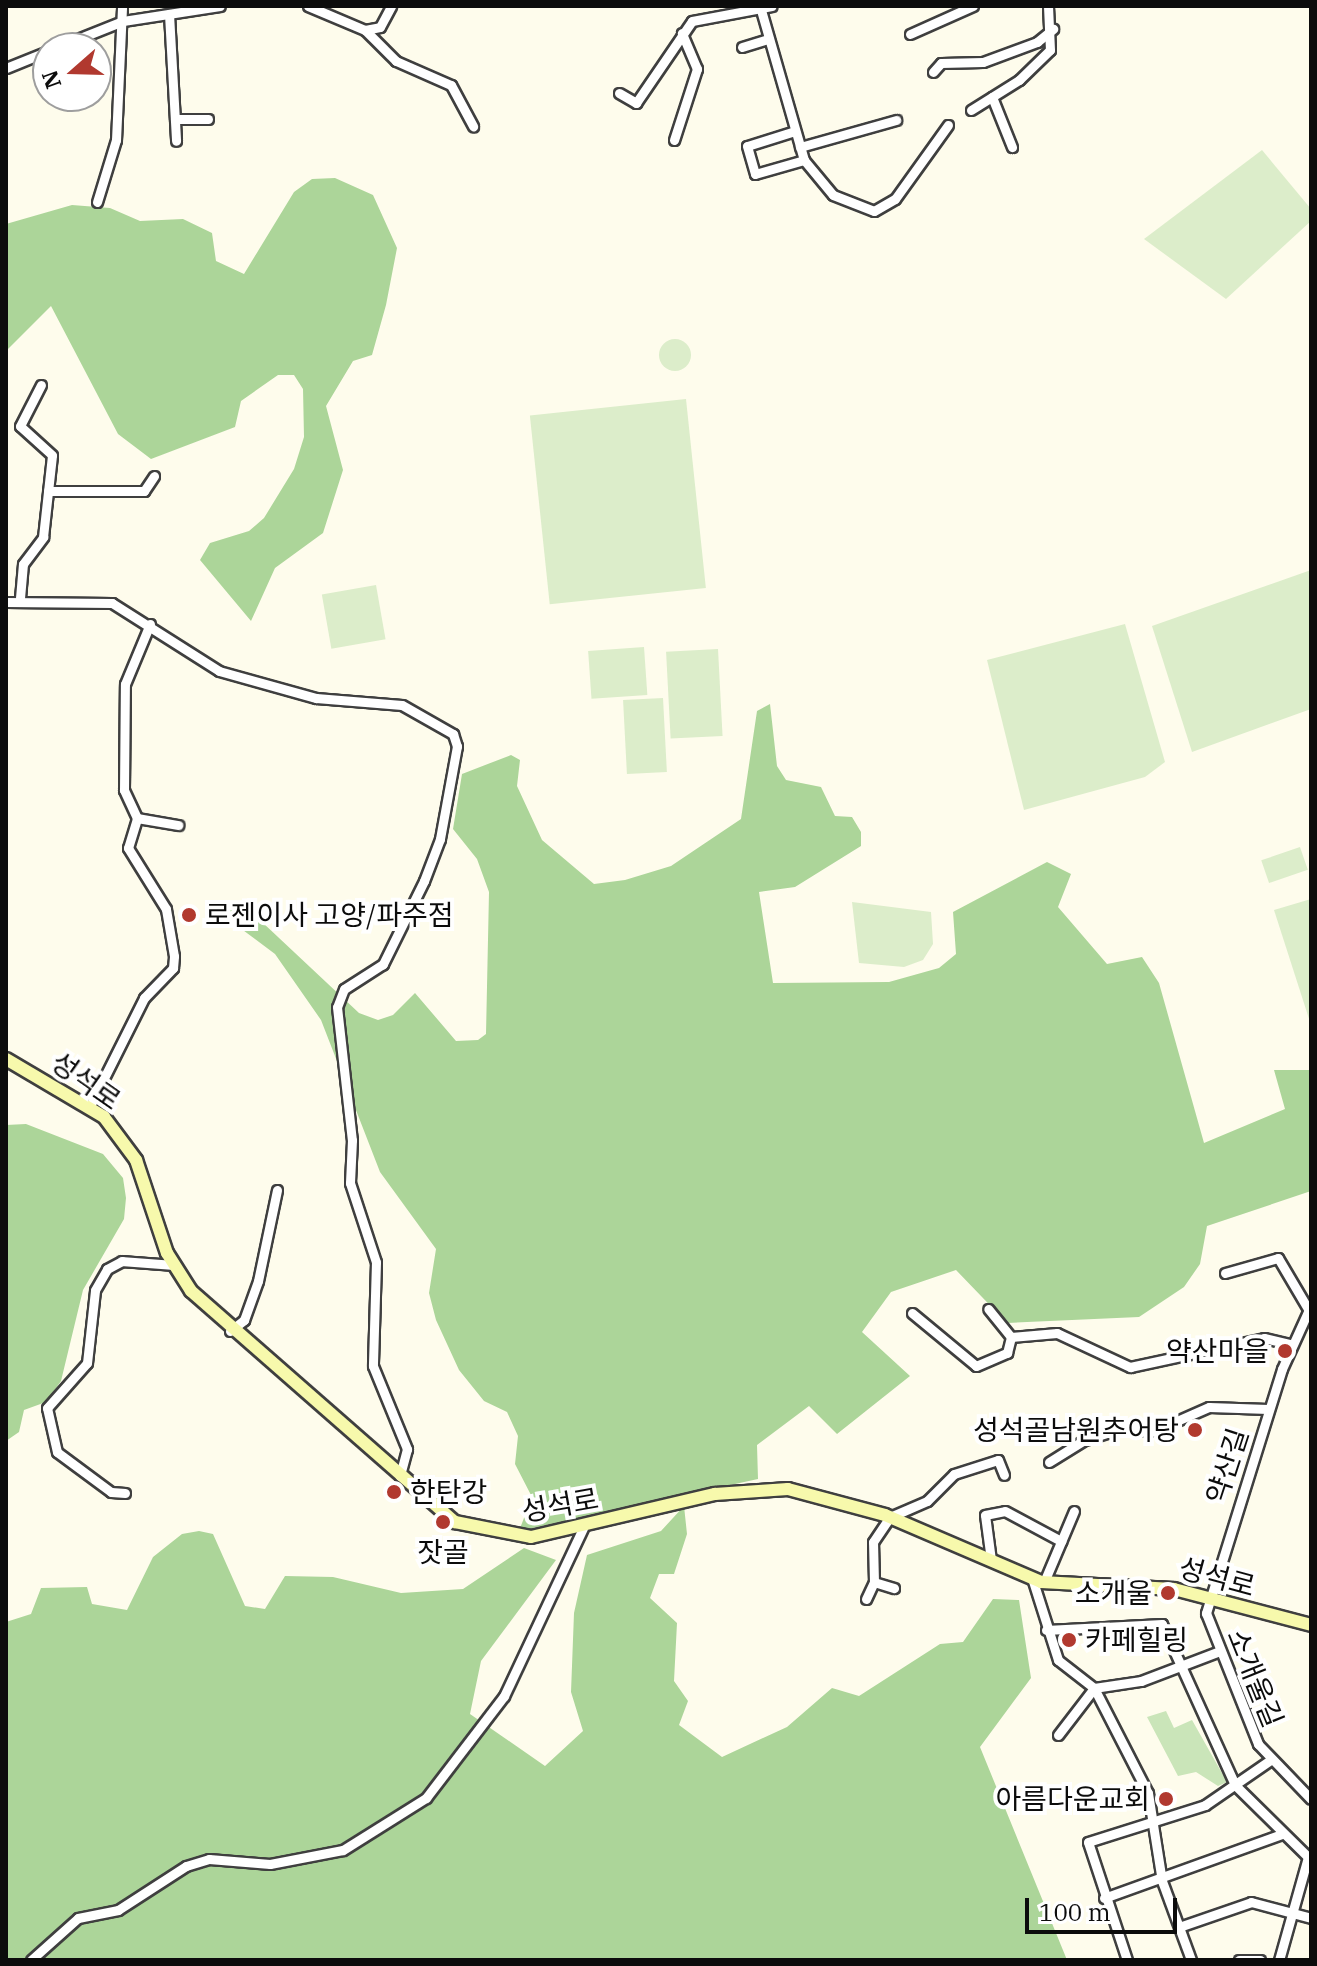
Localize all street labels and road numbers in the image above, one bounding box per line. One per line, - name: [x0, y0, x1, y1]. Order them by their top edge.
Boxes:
- street label: 성석로: [45, 1045, 127, 1117]
- street label: 약산길: [1199, 1424, 1255, 1508]
- street label: 성석로: [519, 1482, 601, 1528]
- street label: 성석로: [1175, 1551, 1259, 1603]
- street label: 소개울길: [1220, 1624, 1290, 1732]

